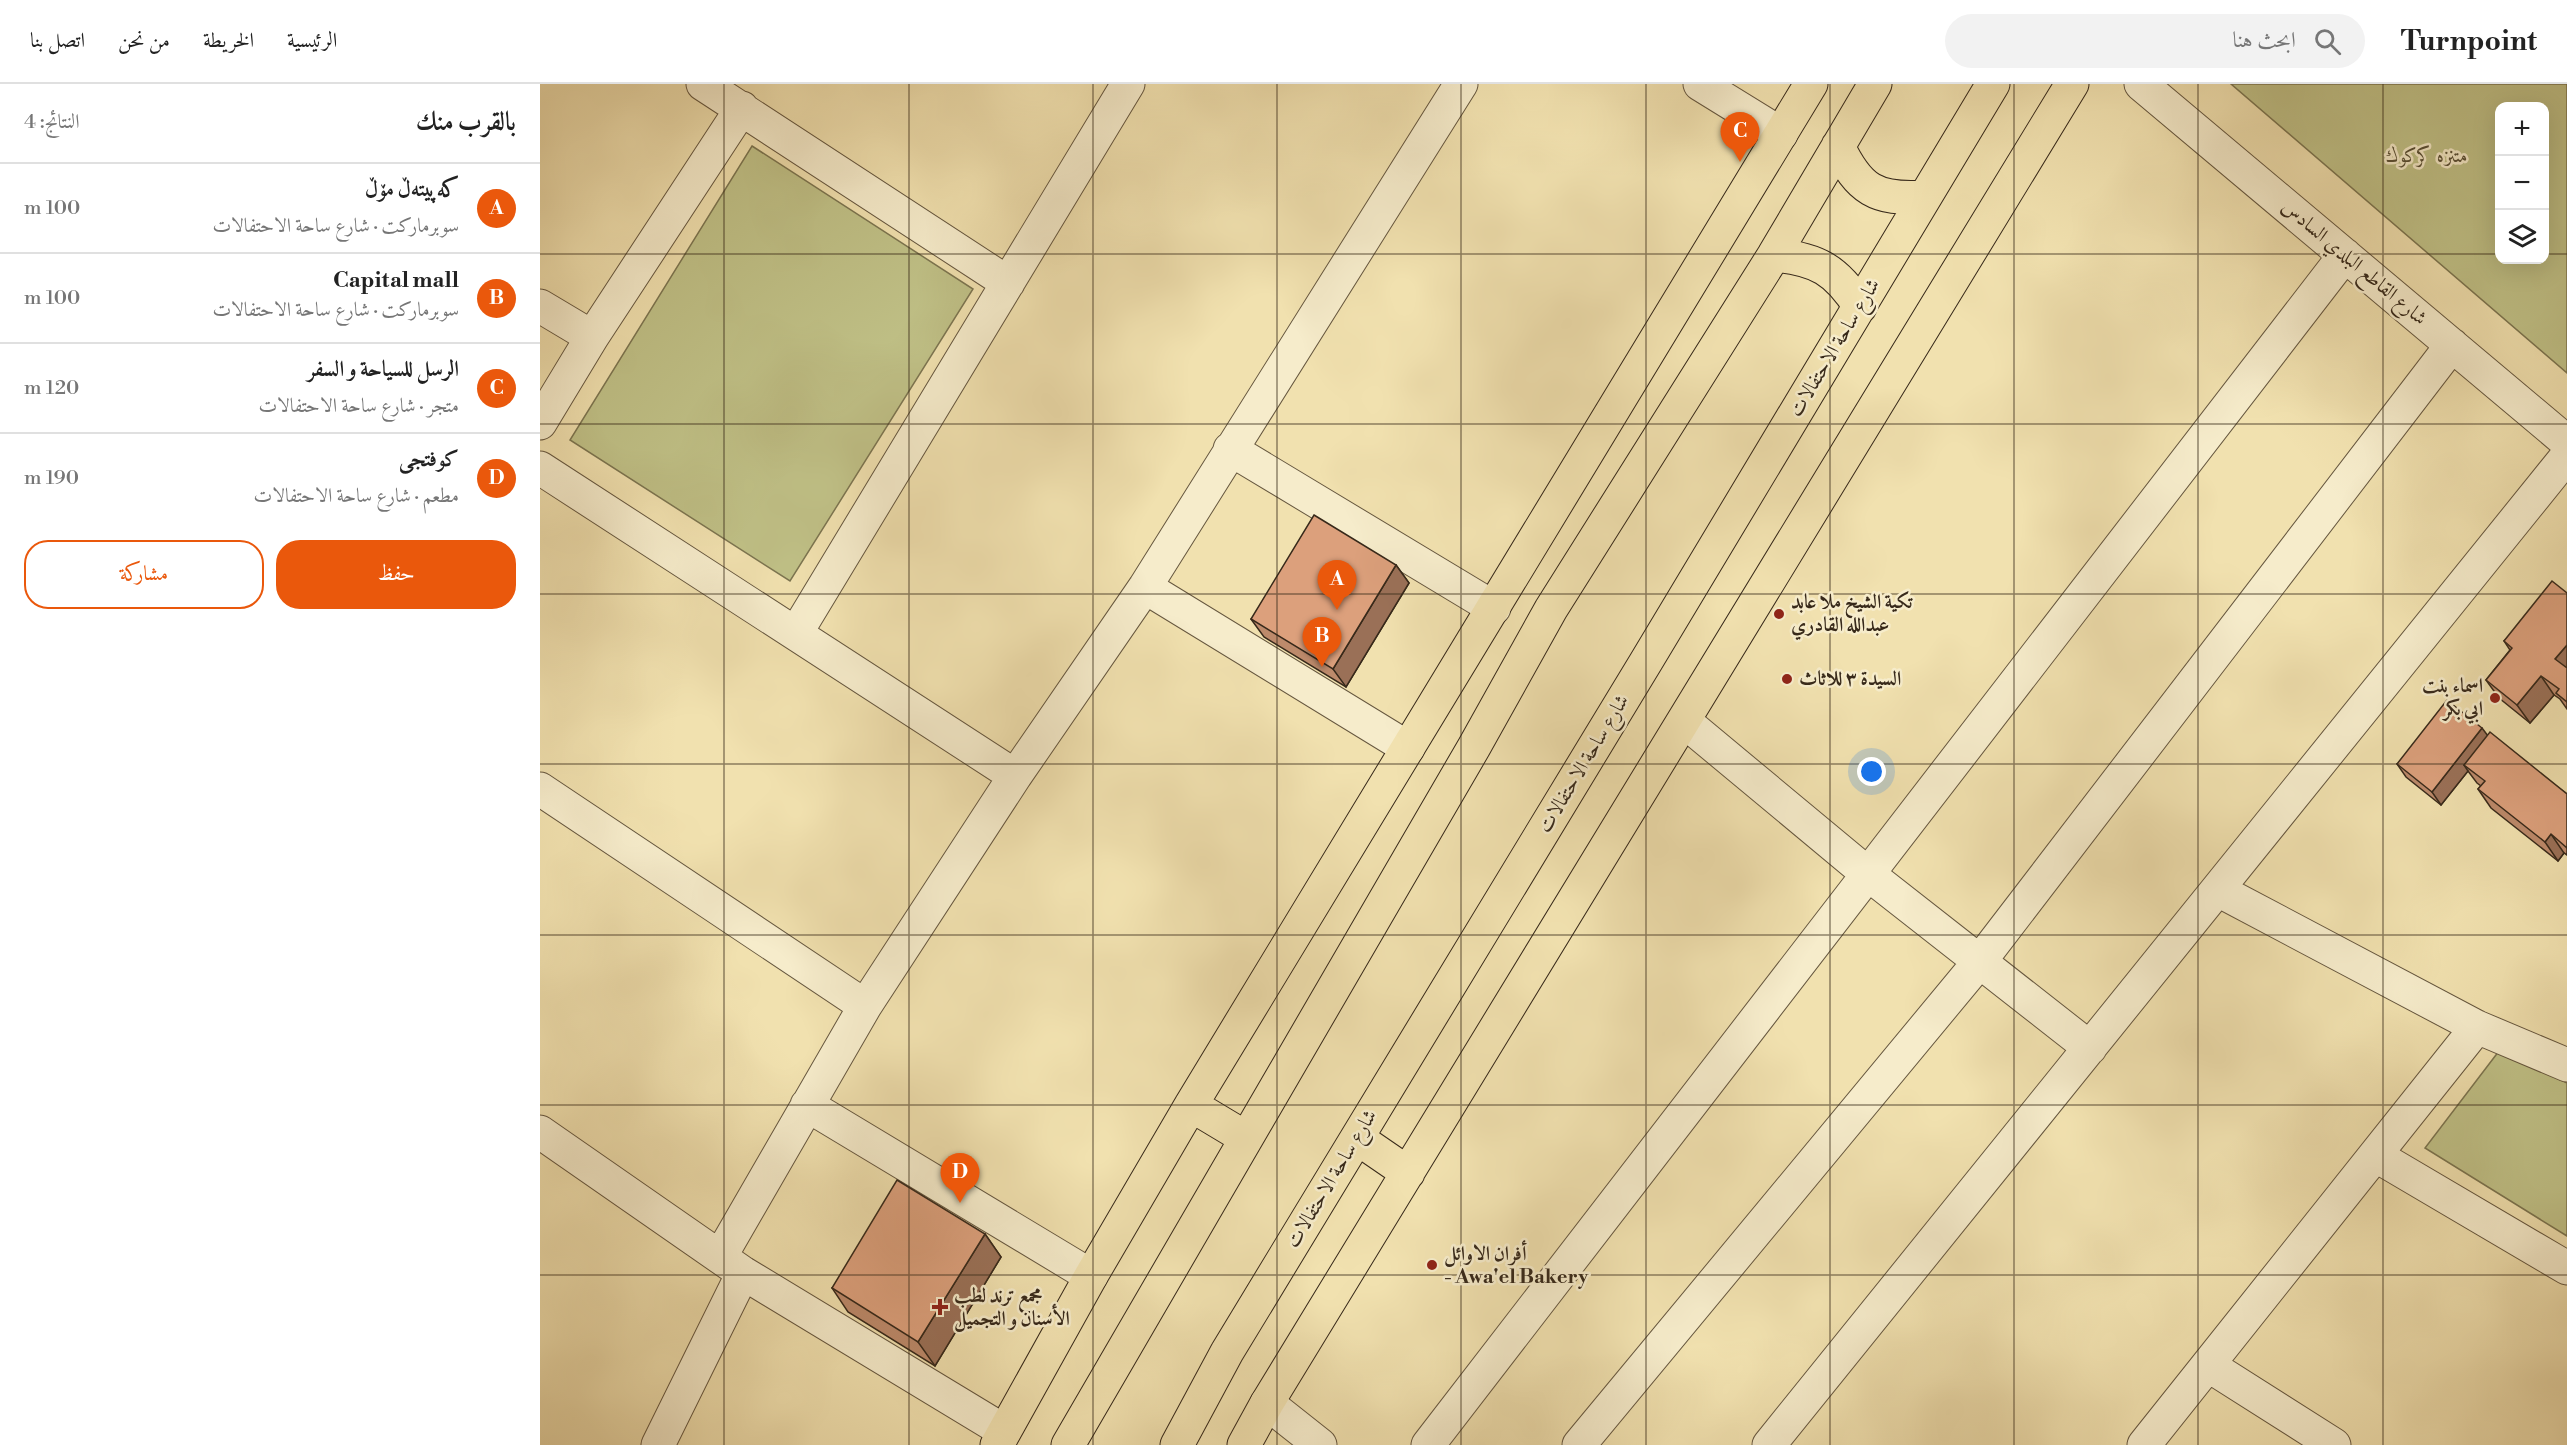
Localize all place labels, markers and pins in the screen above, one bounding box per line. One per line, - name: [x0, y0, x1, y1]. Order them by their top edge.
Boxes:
- pin: C: [1720, 112, 1760, 162]
- pin: A: [1318, 560, 1356, 610]
- place label: تكية الشيخ ملا عابد عبدالله القادري: [1791, 590, 1914, 641]
- marker: تكية الشيخ ملا عابد عبدالله القادري: [1772, 607, 1786, 621]
- pin: B: [1302, 618, 1342, 667]
- place label: السيدة ٣ للاثاث: [1799, 667, 1901, 692]
- marker: السيدة ٣ للاثاث: [1780, 672, 1794, 686]
- place label: اسماء بنت ابي بكر: [2422, 674, 2483, 724]
- marker: اسماء بنت ابي بكر: [2488, 691, 2502, 705]
- pin: D: [940, 1154, 980, 1203]
- place label: أفران الاوائل - Awa'el Bakery: [1444, 1240, 1589, 1290]
- marker: أفران الاوائل - Awa'el Bakery: [1425, 1258, 1439, 1272]
- place label: مجمع ترند لطب الأسنان و التجميل: [954, 1284, 1070, 1332]
- marker: مجمع ترند لطب الأسنان و التجميل: [931, 1298, 949, 1316]

